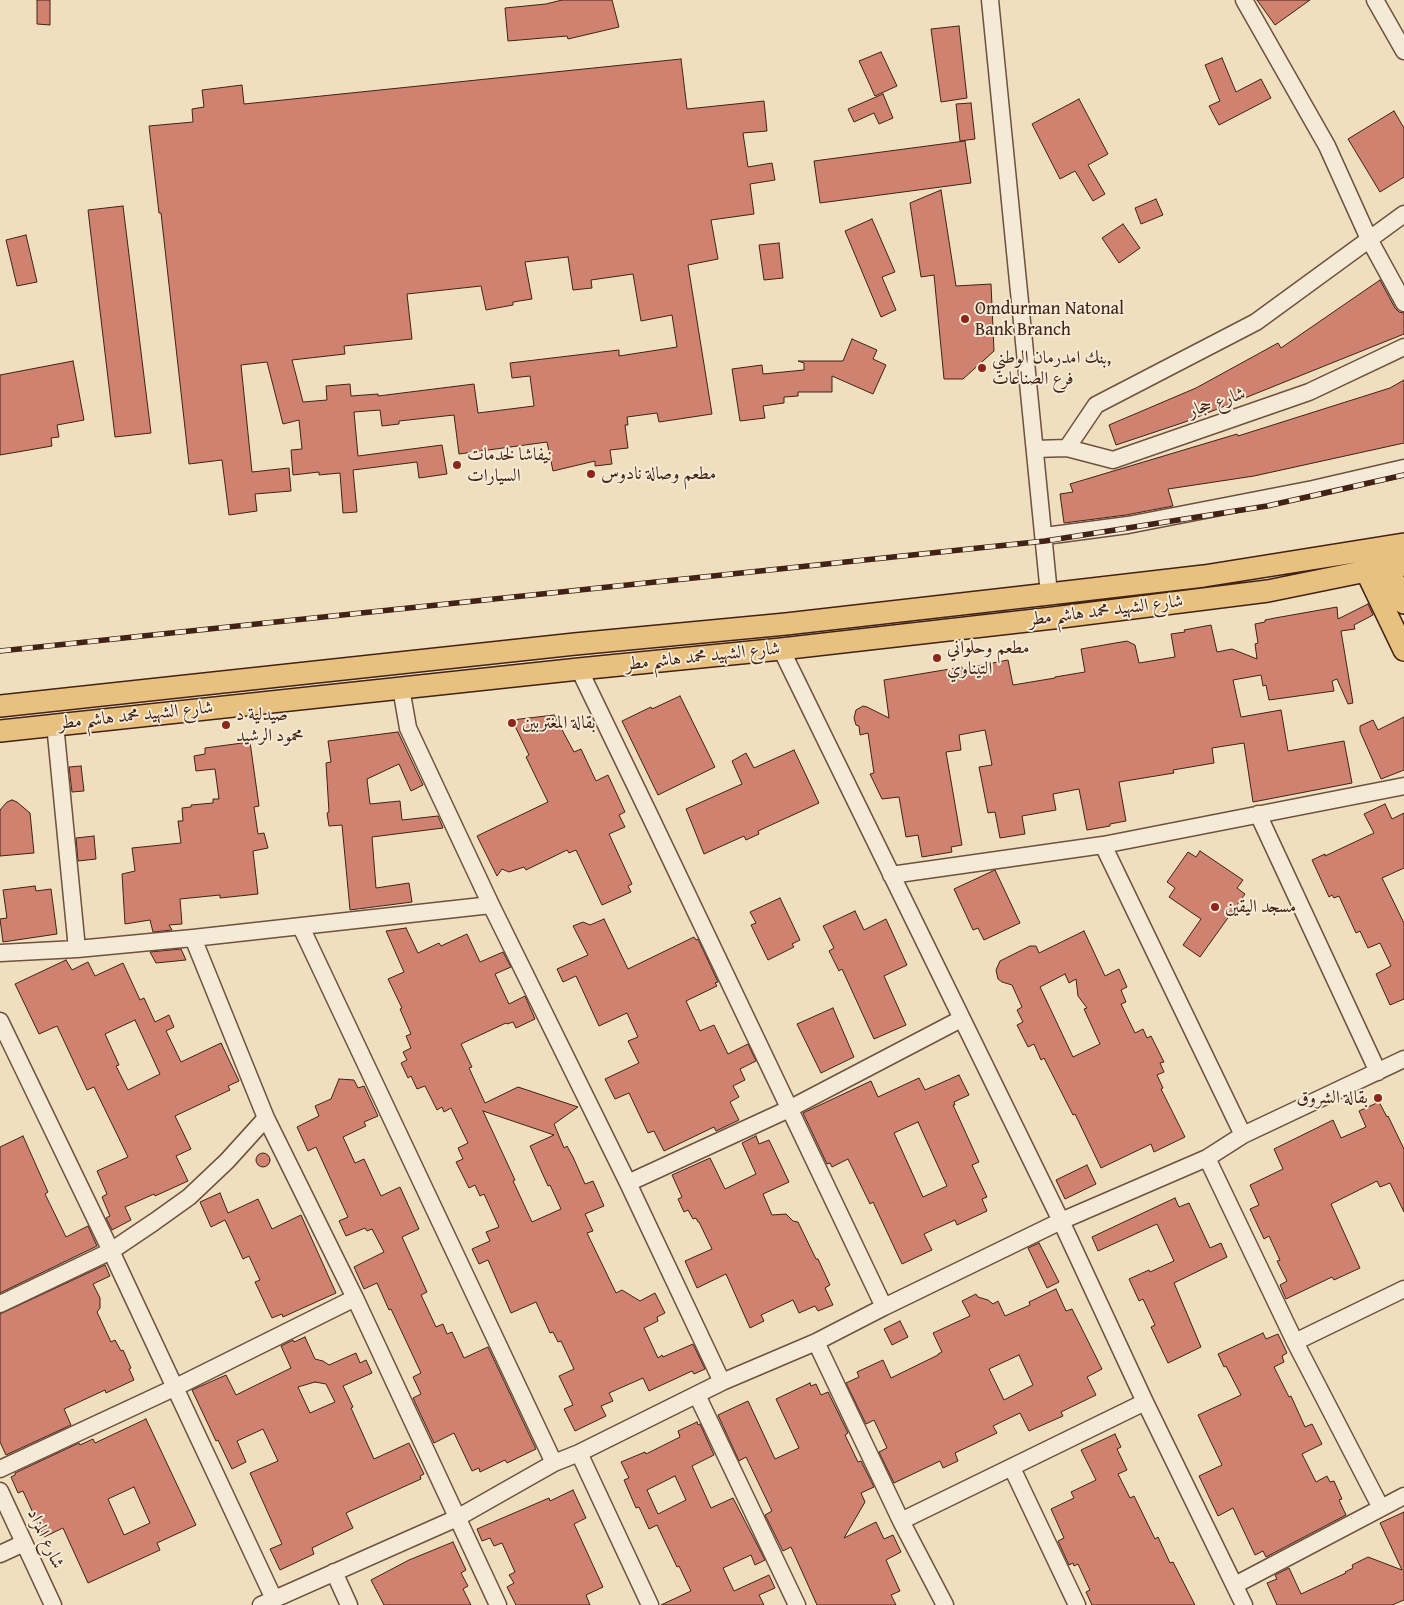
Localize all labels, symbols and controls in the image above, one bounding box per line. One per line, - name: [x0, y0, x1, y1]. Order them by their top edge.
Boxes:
- place label: Omdurman Natonal Bank Branch: [975, 298, 1124, 340]
- marker: Omdurman Natonal Bank Branch: [959, 313, 971, 325]
- place label: بنك امدرمان الوطني, فرع الصناعات: [992, 347, 1111, 389]
- marker: بنك امدرمان الوطني, فرع الصناعات: [976, 362, 988, 374]
- street label: شارع حجار: [1185, 383, 1249, 423]
- place label: نيفاشا لخدمات السيارات: [467, 444, 552, 486]
- marker: نيفاشا لخدمات السيارات: [451, 459, 463, 471]
- place label: مطعم وصالة نادوس: [601, 463, 716, 485]
- marker: مطعم وصالة نادوس: [585, 468, 597, 480]
- street label: شارع الشهيد محمد هاشم مطر: [1028, 591, 1184, 631]
- place label: مطعم وحلواني التيناوي: [947, 637, 1029, 680]
- street label: شارع الشهيد محمد هاشم مطر: [625, 638, 781, 676]
- marker: مطعم وحلواني التيناوي: [931, 652, 943, 664]
- street label: شارع الشهيد محمد هاشم مطر: [58, 697, 214, 735]
- place label: صيدلية د محمود الرشيد: [236, 704, 304, 746]
- place label: بقالة المغتربين: [522, 712, 595, 734]
- marker: بقالة المغتربين: [506, 717, 518, 729]
- marker: صيدلية د محمود الرشيد: [220, 719, 232, 731]
- place label: مسجد اليقين: [1225, 896, 1296, 918]
- marker: مسجد اليقين: [1209, 901, 1221, 913]
- place label: بقالة الشروق: [1296, 1087, 1368, 1109]
- marker: بقالة الشروق: [1372, 1092, 1384, 1104]
- street label: شارع المزاد: [22, 1506, 68, 1572]

